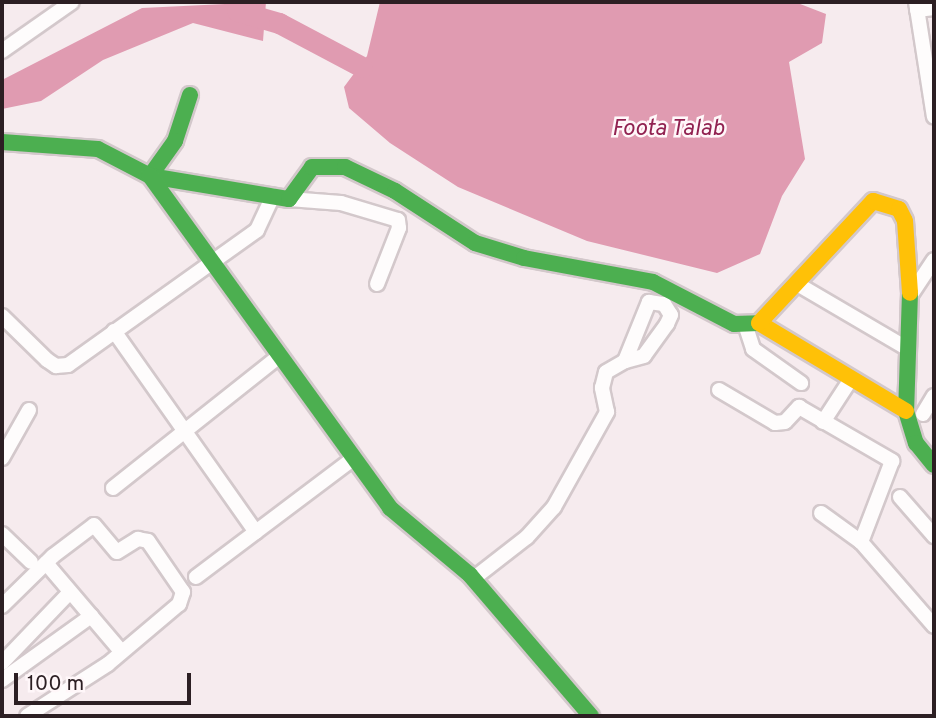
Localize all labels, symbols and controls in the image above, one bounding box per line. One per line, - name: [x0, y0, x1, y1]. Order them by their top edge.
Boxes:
- water label: Foota Talab: [611, 116, 725, 144]
- scale bar: [18, 658, 194, 702]
- text: 100 m: [27, 671, 84, 698]

